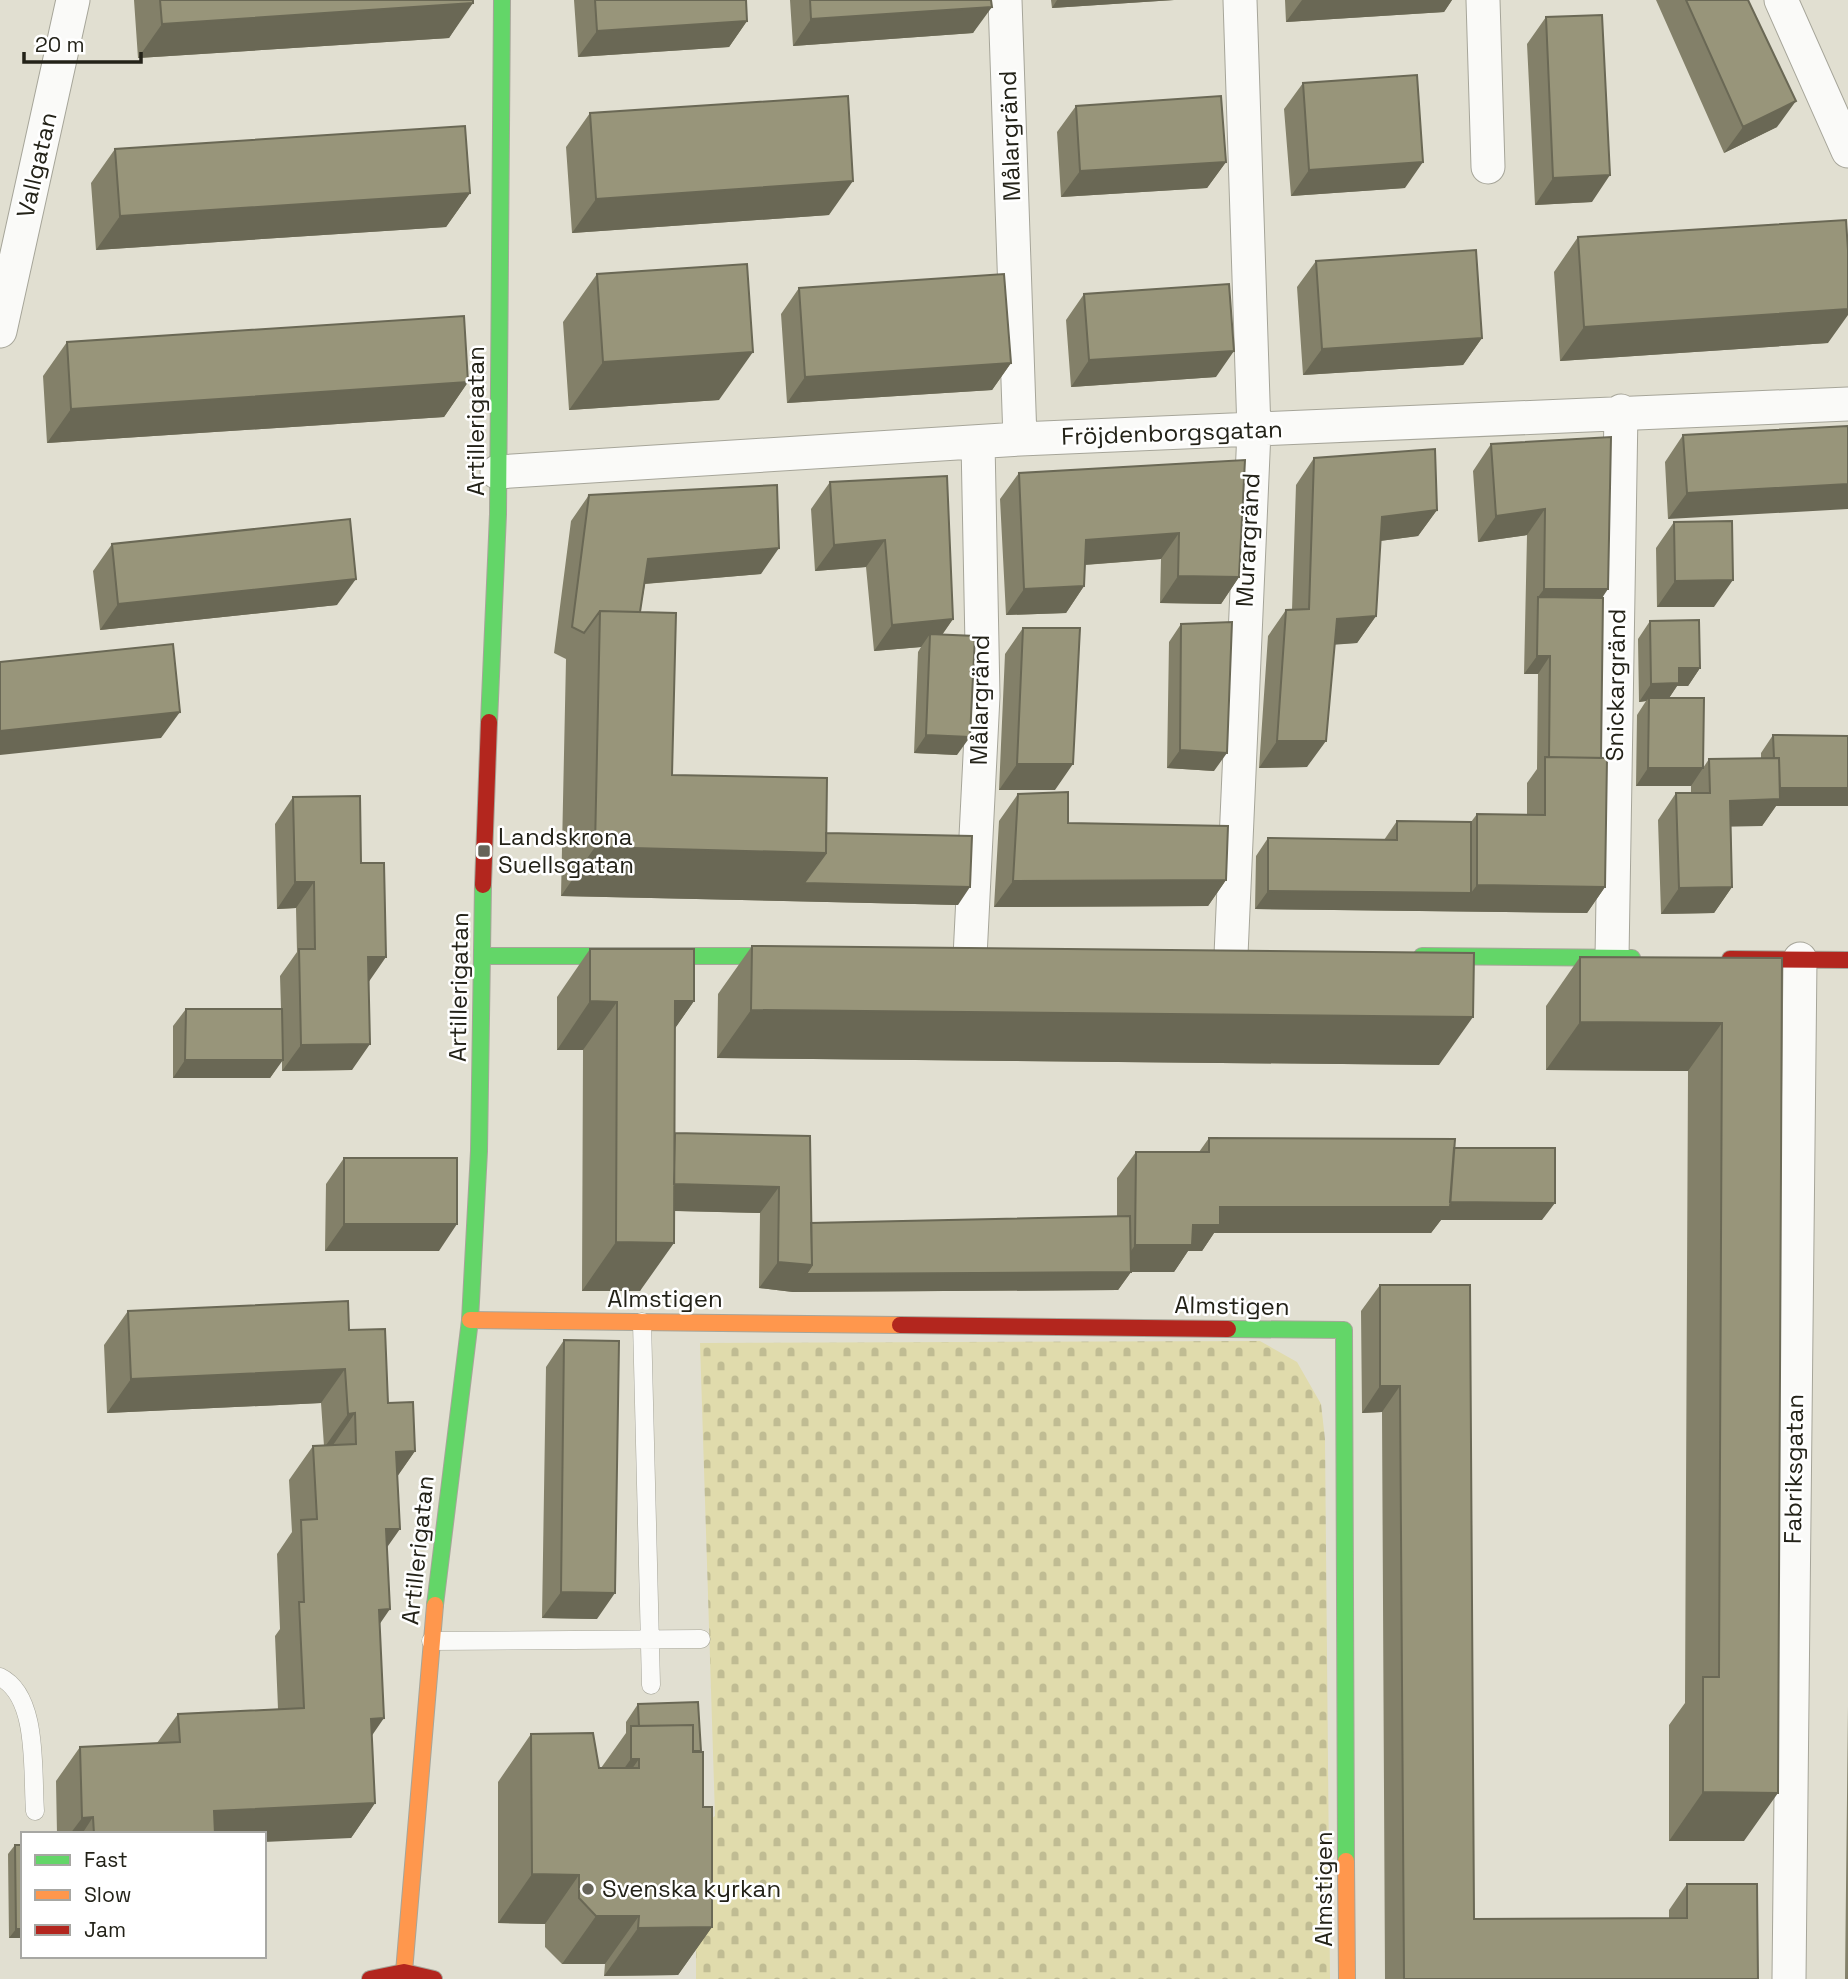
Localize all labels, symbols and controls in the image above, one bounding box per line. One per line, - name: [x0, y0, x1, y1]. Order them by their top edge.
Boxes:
- scale bar: [24, 21, 142, 65]
- text: 20 m: [35, 31, 85, 58]
- street label: Målargränd: [992, 70, 1027, 202]
- street label: Vallgatan: [9, 109, 64, 221]
- street label: Artillerigatan: [460, 346, 491, 496]
- street label: Fröjdenborgsgatan: [1061, 413, 1283, 452]
- street label: Murargränd: [1229, 472, 1266, 608]
- street label: Snickargränd: [1599, 608, 1632, 762]
- street label: Målargränd: [963, 634, 996, 766]
- place label: Landskrona Suellsgatan: [498, 821, 634, 880]
- marker: Landskrona Suellsgatan: [476, 843, 492, 859]
- street label: Artillerigatan: [442, 912, 475, 1062]
- street label: Almstigen: [607, 1283, 723, 1314]
- street label: Almstigen: [1174, 1289, 1290, 1322]
- street label: Fabriksgatan: [1777, 1394, 1810, 1544]
- street label: Artillerigatan: [394, 1474, 441, 1626]
- street label: Almstigen: [1308, 1831, 1339, 1947]
- legend: [21, 1832, 266, 1958]
- text: Fast: [84, 1846, 128, 1873]
- place label: Svenska kyrkan: [602, 1873, 781, 1904]
- text: Slow: [84, 1881, 132, 1908]
- marker: Svenska kyrkan: [580, 1881, 596, 1897]
- text: Jam: [84, 1916, 126, 1943]

